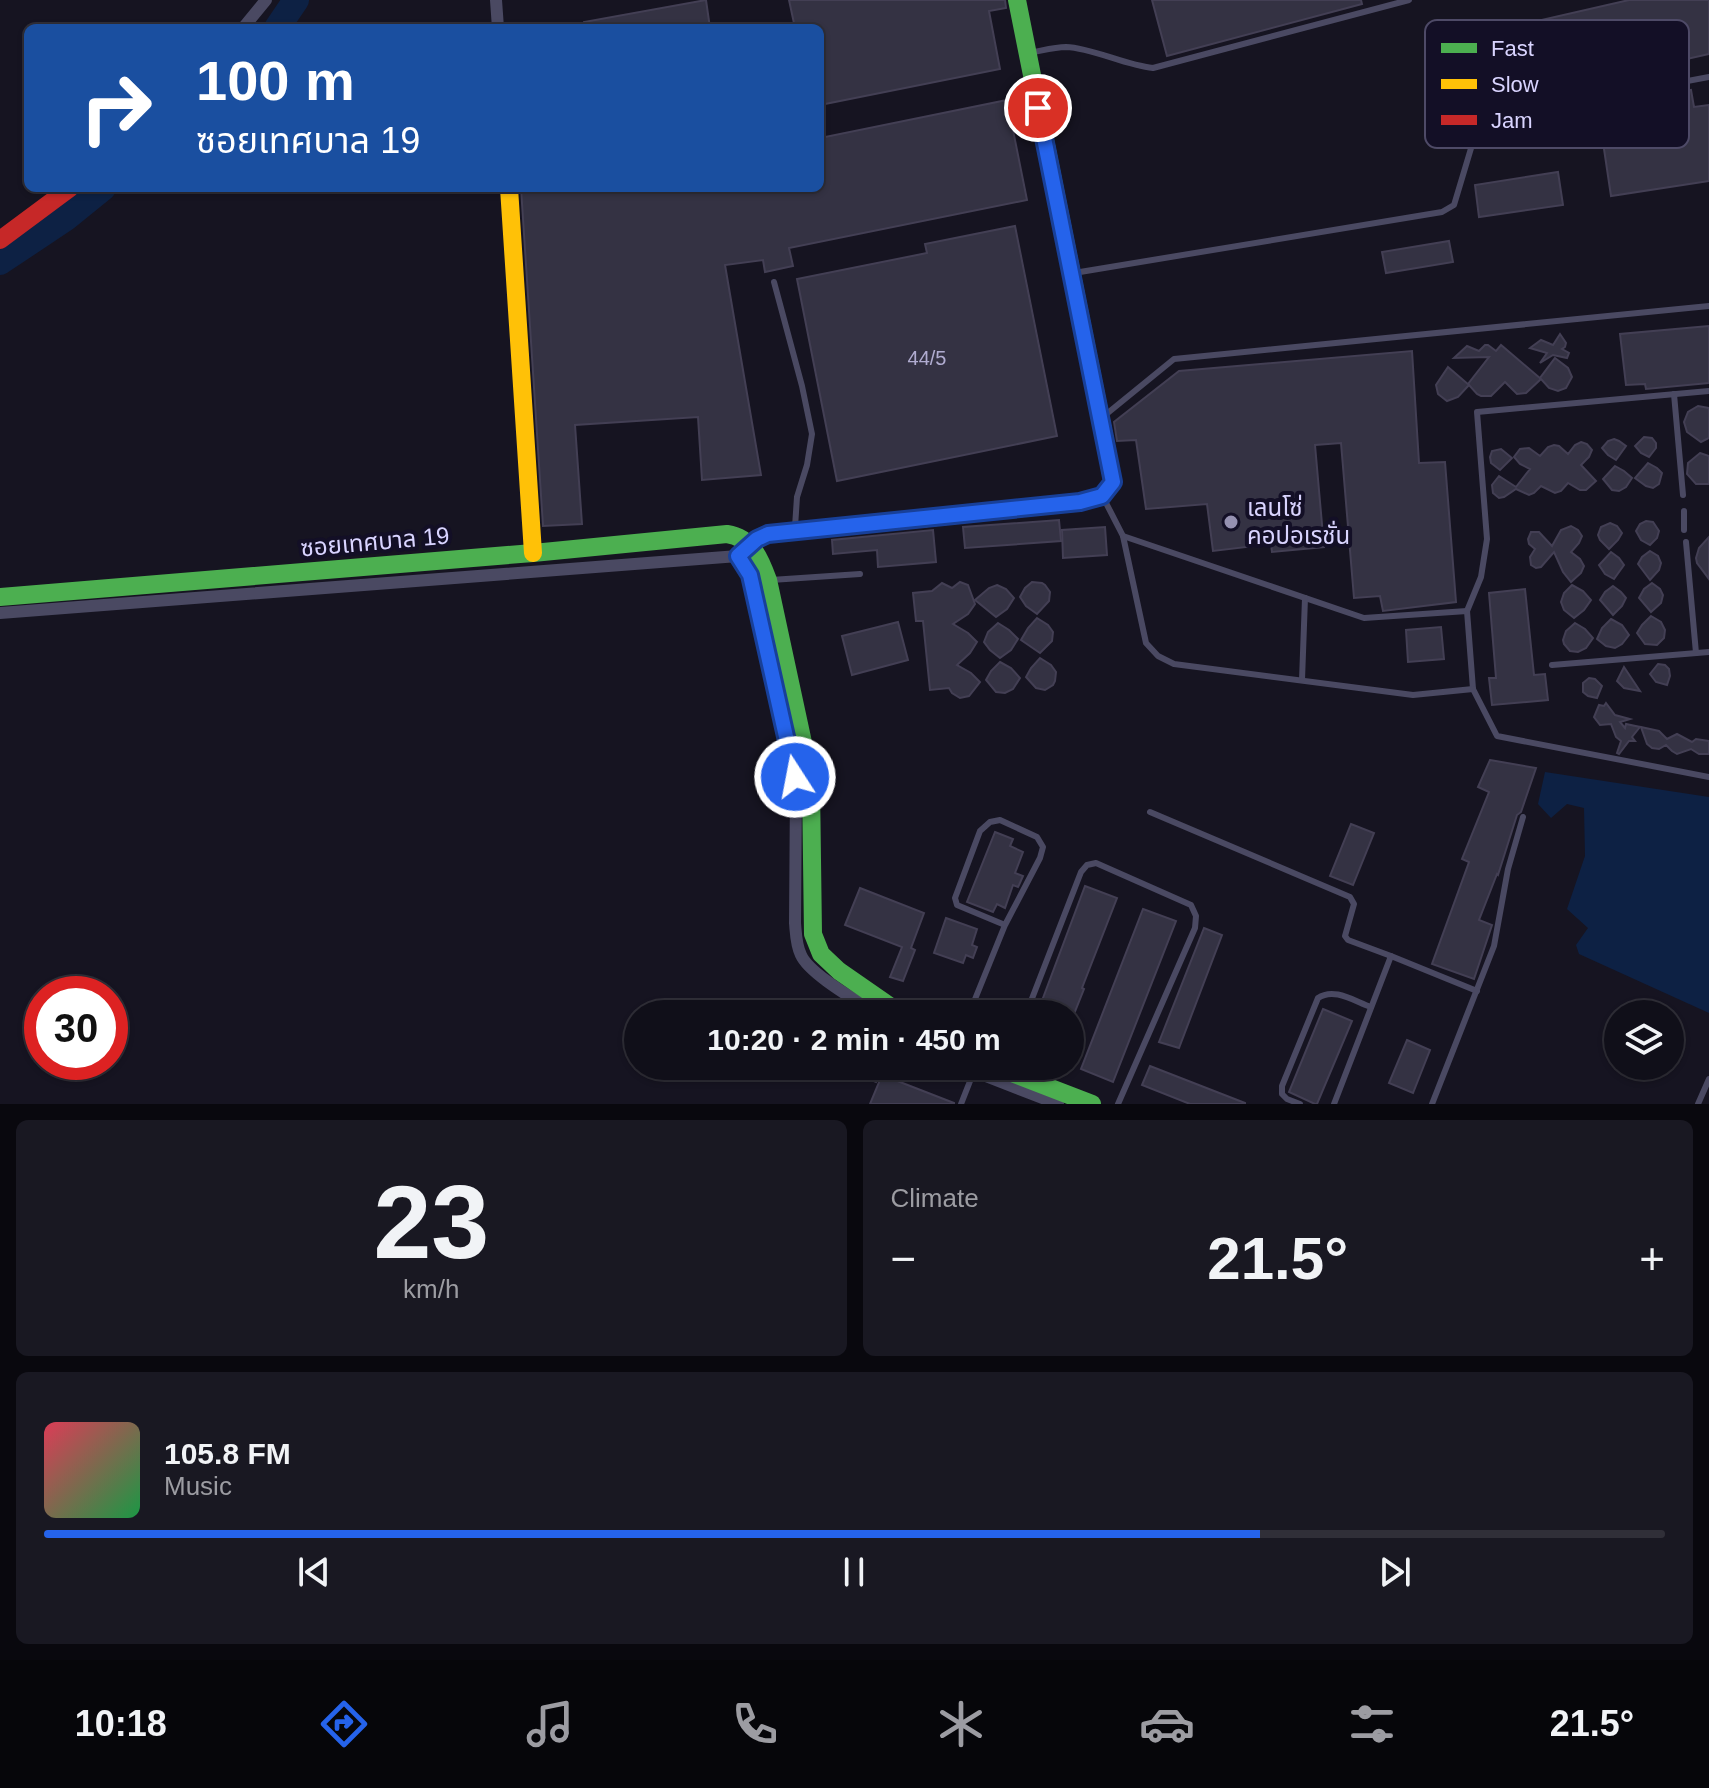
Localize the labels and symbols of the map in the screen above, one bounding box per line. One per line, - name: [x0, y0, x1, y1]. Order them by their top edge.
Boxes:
- legend: [1425, 20, 1689, 148]
- text: Fast: [1491, 36, 1534, 61]
- text: Slow: [1491, 72, 1539, 97]
- pin: [1004, 74, 1072, 142]
- text: Jam: [1491, 108, 1533, 133]
- house number: 44/5: [908, 347, 946, 369]
- place label: เลนโซ่ คอปอเรชั่น: [1247, 494, 1350, 549]
- marker: เลนโซ่ คอปอเรชั่น: [1222, 513, 1240, 531]
- street label: ซอยเทศบาล 19: [299, 522, 451, 561]
- position arrow: [753, 735, 837, 819]
- speed limit sign: 30: [24, 976, 128, 1080]

